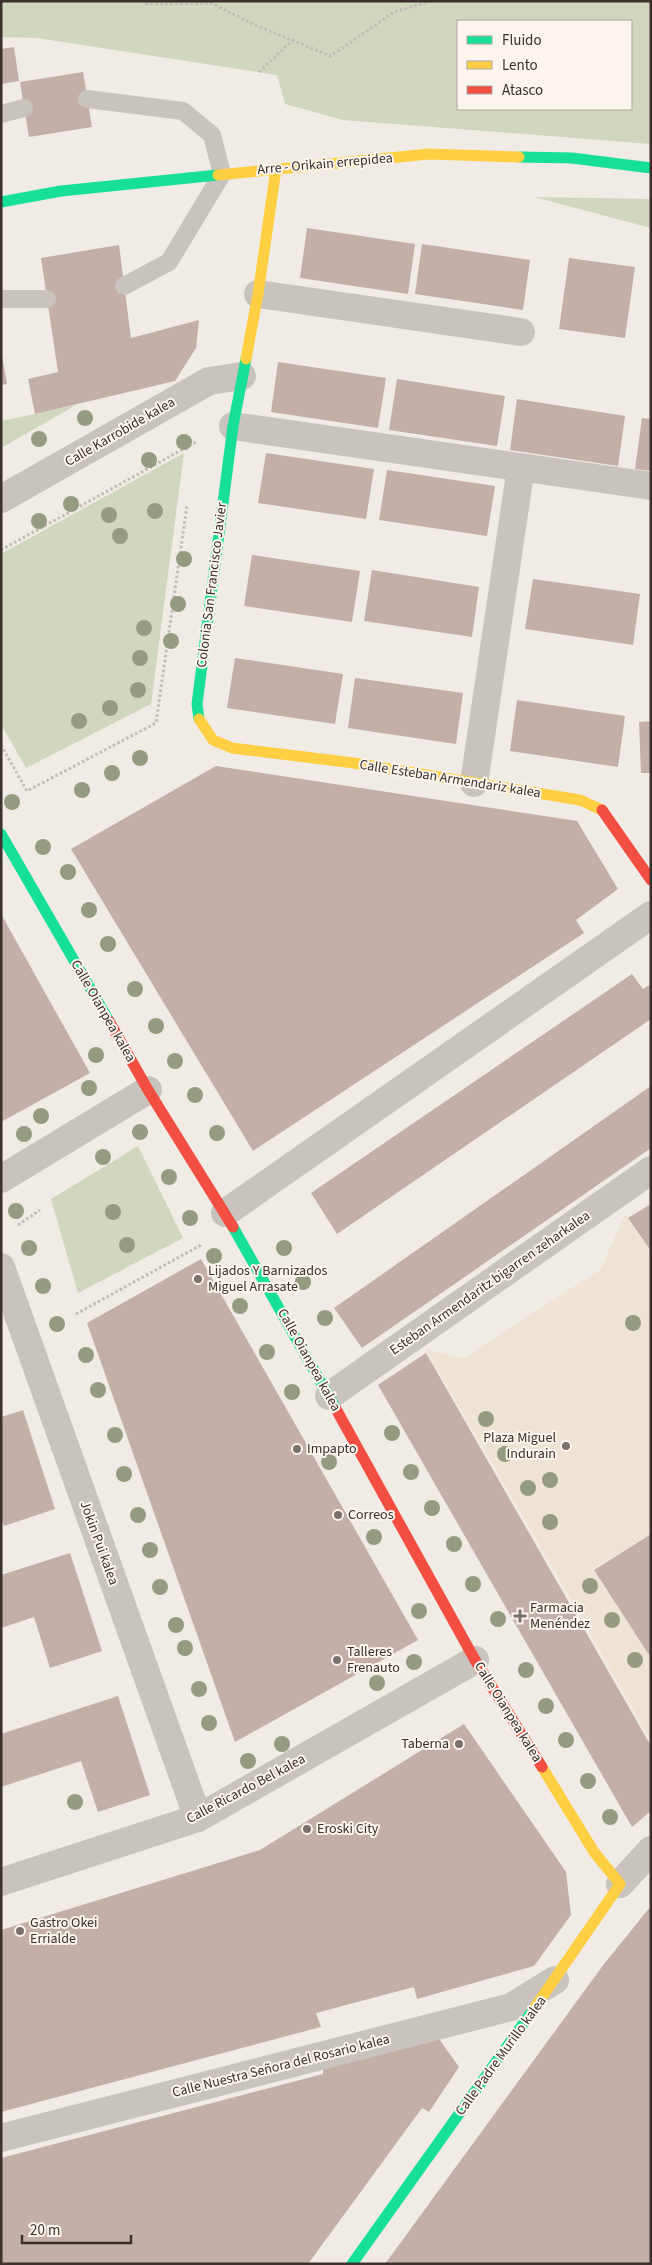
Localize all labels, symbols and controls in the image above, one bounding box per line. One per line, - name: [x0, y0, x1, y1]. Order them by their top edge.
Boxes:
- legend: [457, 20, 632, 110]
- text: Fluido: [502, 30, 542, 51]
- text: Lento: [502, 55, 538, 76]
- text: Atasco: [502, 80, 543, 101]
- street label: Arre - Orikain errepidea: [257, 148, 393, 180]
- street label: Calle Karrobide kalea: [61, 392, 179, 472]
- street label: Colonia San Francisco Javier: [192, 501, 232, 669]
- street label: Calle Esteban Armendariz kalea: [358, 755, 542, 803]
- street label: Calle Oianpea kalea: [66, 956, 140, 1066]
- street label: Esteban Armendaritz bigarren zeharkalea: [386, 1206, 594, 1360]
- place label: Lijados Y Barnizados Miguel Arrasate: [208, 1261, 327, 1297]
- marker: Lijados Y Barnizados Miguel Arrasate: [192, 1273, 204, 1285]
- street label: Calle Oianpea kalea: [272, 1305, 346, 1415]
- place label: Plaza Miguel Indurain: [483, 1428, 556, 1464]
- place label: Impapto: [307, 1439, 357, 1459]
- marker: Plaza Miguel Indurain: [560, 1440, 572, 1452]
- marker: Impapto: [291, 1443, 303, 1455]
- street label: Jokin Pui kalea: [75, 1498, 123, 1588]
- place label: Correos: [348, 1505, 394, 1525]
- marker: Correos: [332, 1509, 344, 1521]
- place label: Farmacia Menéndez: [530, 1598, 590, 1634]
- marker: Farmacia Menéndez: [514, 1610, 526, 1622]
- place label: Talleres Frenauto: [347, 1642, 400, 1678]
- marker: Talleres Frenauto: [331, 1654, 343, 1666]
- street label: Calle Oianpea kalea: [469, 1658, 547, 1766]
- place label: Taberna: [401, 1734, 449, 1754]
- marker: Taberna: [453, 1738, 465, 1750]
- street label: Calle Ricardo Bel kalea: [183, 1749, 309, 1829]
- place label: Eroski City: [317, 1819, 379, 1839]
- marker: Eroski City: [301, 1823, 313, 1835]
- place label: Gastro Okei Errialde: [30, 1913, 97, 1949]
- marker: Gastro Okei Errialde: [14, 1925, 26, 1937]
- street label: Calle Padre Murillo kalea: [451, 1992, 551, 2120]
- street label: Calle Nuestra Señora del Rosario kalea: [170, 2029, 392, 2103]
- scale bar: [22, 2212, 131, 2244]
- text: 20 m: [30, 2220, 60, 2241]

